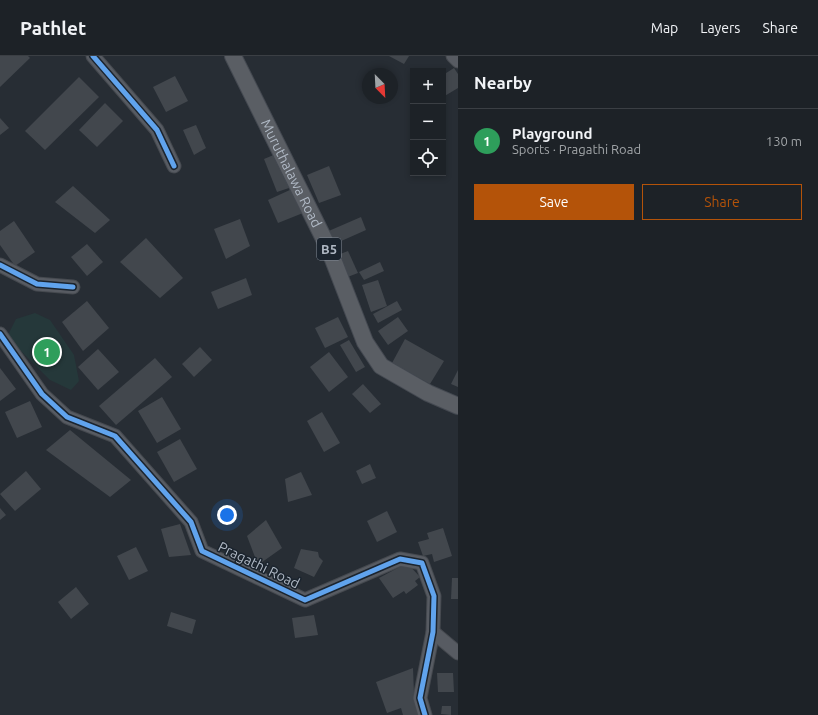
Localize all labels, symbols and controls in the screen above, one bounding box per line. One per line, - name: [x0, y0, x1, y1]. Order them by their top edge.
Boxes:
- text: Pathlet: [20, 17, 86, 39]
- text: Map: [651, 20, 678, 36]
- text: Layers: [700, 20, 740, 36]
- text: Share: [762, 20, 798, 36]
- north arrow: [362, 68, 398, 104]
- map controls: [410, 68, 446, 176]
- button: +: [410, 68, 446, 104]
- text: Nearby: [474, 73, 532, 92]
- button: −: [410, 104, 446, 140]
- street label: Muruthalawa Road: [258, 117, 325, 230]
- text: Playground: [512, 125, 592, 142]
- text: 1: [483, 134, 491, 148]
- text: 130 m: [766, 134, 802, 148]
- button: locate: [410, 140, 446, 176]
- text: Sports · Pragathi Road: [512, 142, 641, 156]
- button: Save: [474, 184, 634, 220]
- button: Share: [642, 184, 802, 220]
- road number: B5: [317, 238, 341, 260]
- pin: 1: [34, 337, 60, 367]
- your location: [217, 505, 237, 525]
- street label: Pragathi Road: [216, 538, 302, 592]

